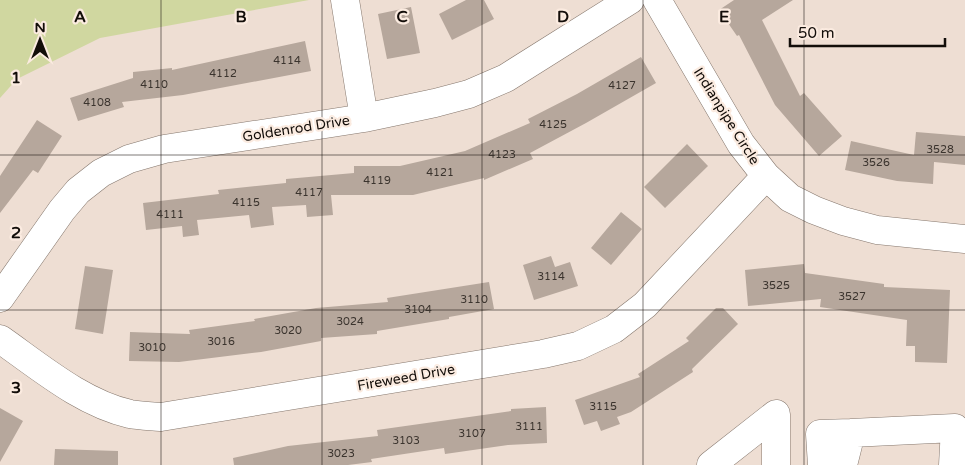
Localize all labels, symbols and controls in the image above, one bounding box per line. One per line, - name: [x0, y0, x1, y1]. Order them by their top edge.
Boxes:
- text: A: [74, 7, 86, 27]
- text: B: [235, 7, 247, 27]
- text: C: [396, 7, 408, 27]
- text: D: [557, 7, 569, 27]
- text: E: [719, 7, 729, 27]
- north arrow: [15, 15, 65, 65]
- scale bar: [790, 15, 945, 47]
- text: N: [34, 19, 46, 36]
- text: 50 m: [798, 24, 835, 42]
- house number: 4114: [273, 54, 301, 67]
- street label: Indianpipe Circle: [690, 65, 763, 168]
- house number: 4112: [209, 67, 237, 80]
- text: 1: [11, 68, 21, 88]
- house number: 4110: [140, 78, 168, 91]
- house number: 4127: [608, 79, 636, 92]
- house number: 4108: [83, 96, 111, 109]
- street label: Goldenrod Drive: [241, 112, 351, 145]
- house number: 4125: [539, 118, 567, 131]
- house number: 3528: [926, 143, 954, 156]
- house number: 4123: [488, 148, 516, 161]
- house number: 3526: [862, 156, 890, 169]
- house number: 4121: [426, 166, 454, 179]
- house number: 4119: [363, 174, 391, 187]
- house number: 4117: [295, 186, 323, 199]
- house number: 4115: [232, 196, 260, 209]
- house number: 4111: [156, 208, 184, 221]
- text: 2: [11, 223, 21, 243]
- house number: 3114: [537, 270, 565, 283]
- house number: 3525: [762, 279, 790, 292]
- house number: 3527: [838, 290, 866, 303]
- house number: 3110: [460, 293, 488, 306]
- house number: 3104: [404, 303, 432, 316]
- house number: 3024: [336, 315, 364, 328]
- house number: 3020: [274, 324, 302, 337]
- house number: 3016: [207, 335, 235, 348]
- house number: 3010: [138, 341, 166, 354]
- street label: Fireweed Drive: [356, 361, 456, 394]
- text: 3: [11, 378, 21, 398]
- house number: 3115: [589, 400, 617, 413]
- house number: 3111: [515, 420, 543, 433]
- house number: 3107: [458, 427, 486, 440]
- house number: 3103: [392, 434, 420, 447]
- house number: 3023: [327, 447, 355, 460]

